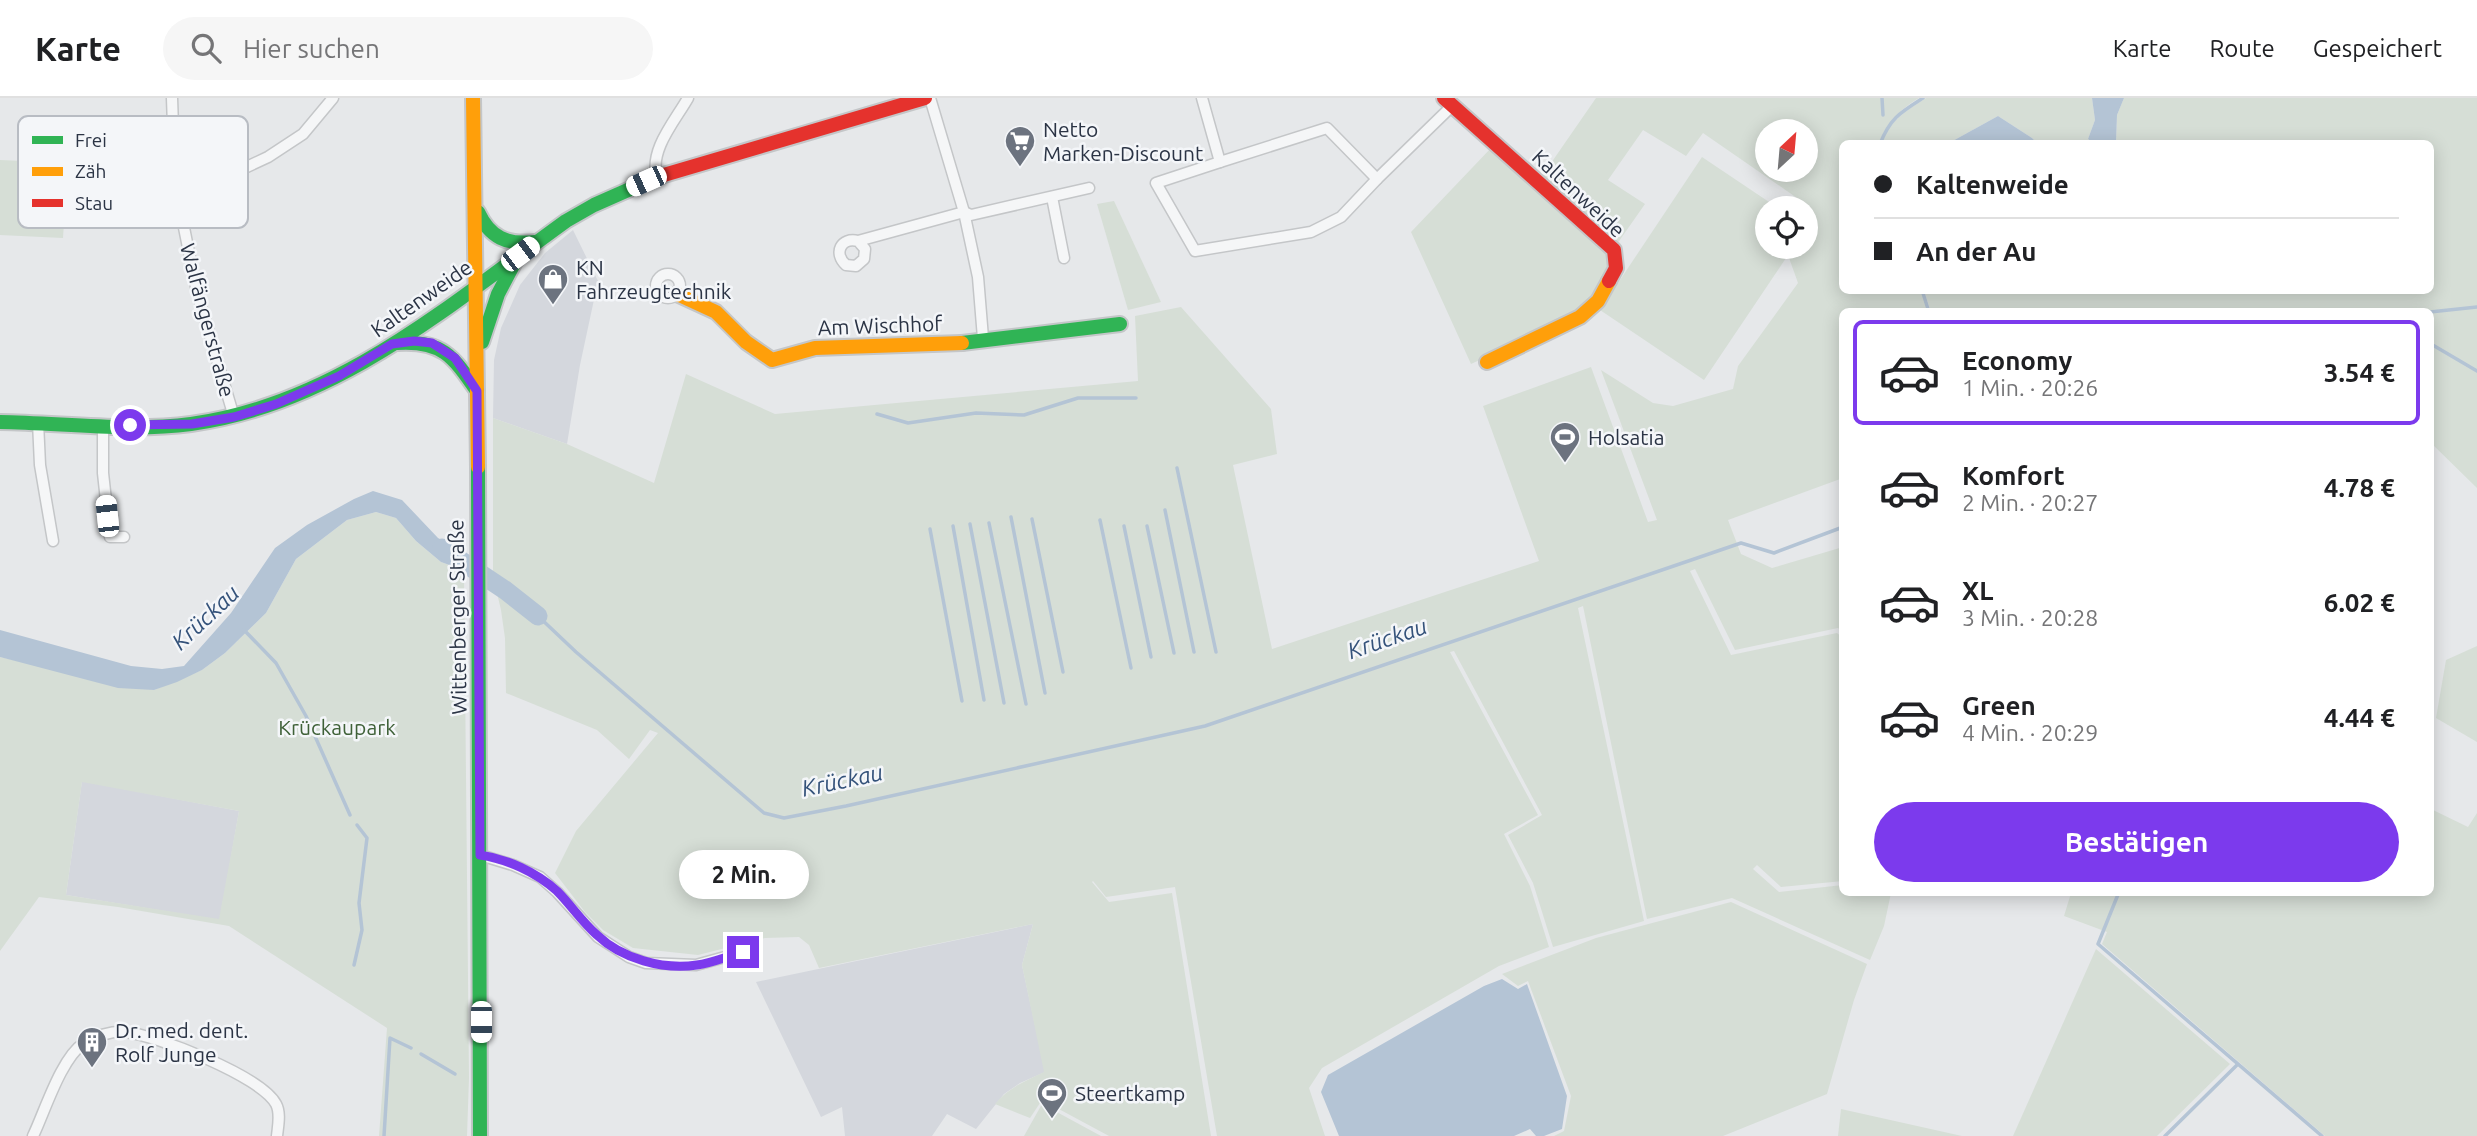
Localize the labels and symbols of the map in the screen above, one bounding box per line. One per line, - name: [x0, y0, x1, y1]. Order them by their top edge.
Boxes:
- legend: [18, 116, 248, 228]
- place label: Netto Marken-Discount: [1043, 117, 1203, 165]
- north arrow: [1755, 119, 1818, 182]
- supermarket icon: Netto Marken-Discount: [1003, 124, 1037, 168]
- text: Frei: [75, 129, 107, 151]
- street label: Kaltenweide: [1528, 144, 1630, 242]
- text: Zäh: [75, 160, 106, 182]
- car: [623, 163, 670, 199]
- text: Stau: [75, 192, 113, 214]
- car: [497, 233, 544, 275]
- street label: Walfängerstraße: [176, 241, 240, 399]
- street label: Kaltenweide: [366, 254, 476, 342]
- place label: KN Fahrzeugtechnik: [576, 255, 732, 303]
- shop icon: KN Fahrzeugtechnik: [536, 262, 570, 306]
- street label: Am Wischhof: [817, 311, 944, 339]
- route start: [114, 409, 146, 441]
- sports icon: Holsatia: [1548, 420, 1582, 464]
- place label: Holsatia: [1588, 425, 1664, 449]
- car: [95, 494, 120, 538]
- street label: Wittenberger Straße: [443, 519, 471, 715]
- water label: Krückau: [166, 580, 244, 654]
- water label: Krückau: [1344, 613, 1430, 663]
- park label: Krückaupark: [278, 715, 396, 739]
- water label: Krückau: [799, 759, 885, 801]
- callout: 2 Min.: [678, 850, 808, 900]
- route end: [727, 936, 759, 968]
- car: [471, 1001, 492, 1043]
- place label: Dr. med. dent. Rolf Junge: [115, 1018, 248, 1066]
- building icon: Dr. med. dent. Rolf Junge: [75, 1025, 109, 1069]
- sports icon: Steertkamp: [1035, 1076, 1069, 1120]
- place label: Steertkamp: [1075, 1081, 1185, 1105]

